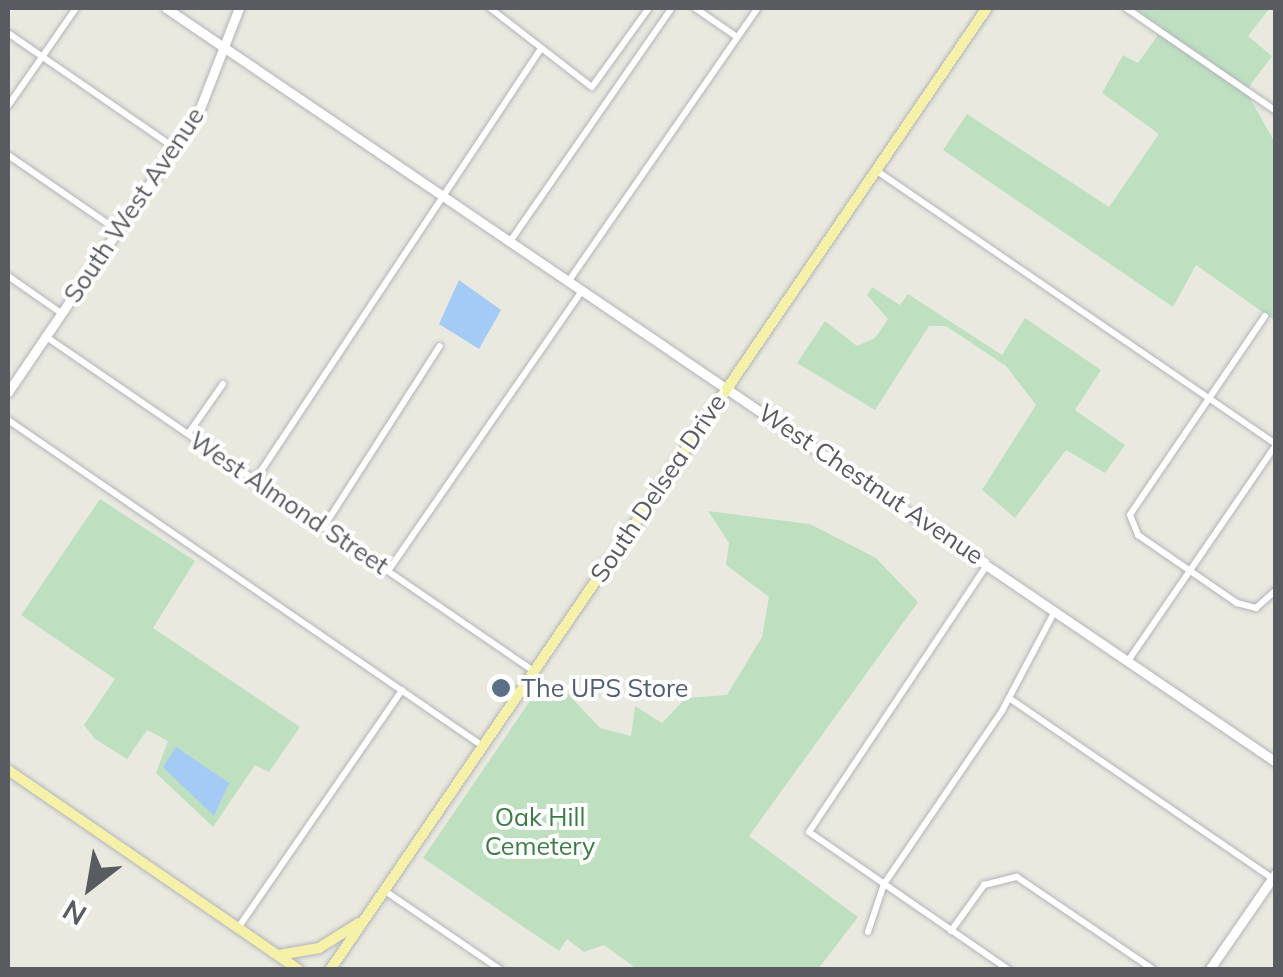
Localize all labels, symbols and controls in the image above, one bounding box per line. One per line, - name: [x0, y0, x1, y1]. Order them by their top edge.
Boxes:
- street label: South West Avenue: [58, 102, 210, 308]
- street label: South Delsea Drive: [584, 388, 732, 588]
- street label: West Chestnut Avenue: [753, 397, 989, 571]
- street label: West Almond Street: [184, 425, 394, 581]
- place label: The UPS Store: [521, 673, 688, 703]
- marker: The UPS Store: [490, 677, 512, 699]
- park label: Oak Hill Cemetery: [485, 803, 595, 862]
- north arrow: [40, 837, 140, 937]
- text: N: [56, 893, 92, 934]

